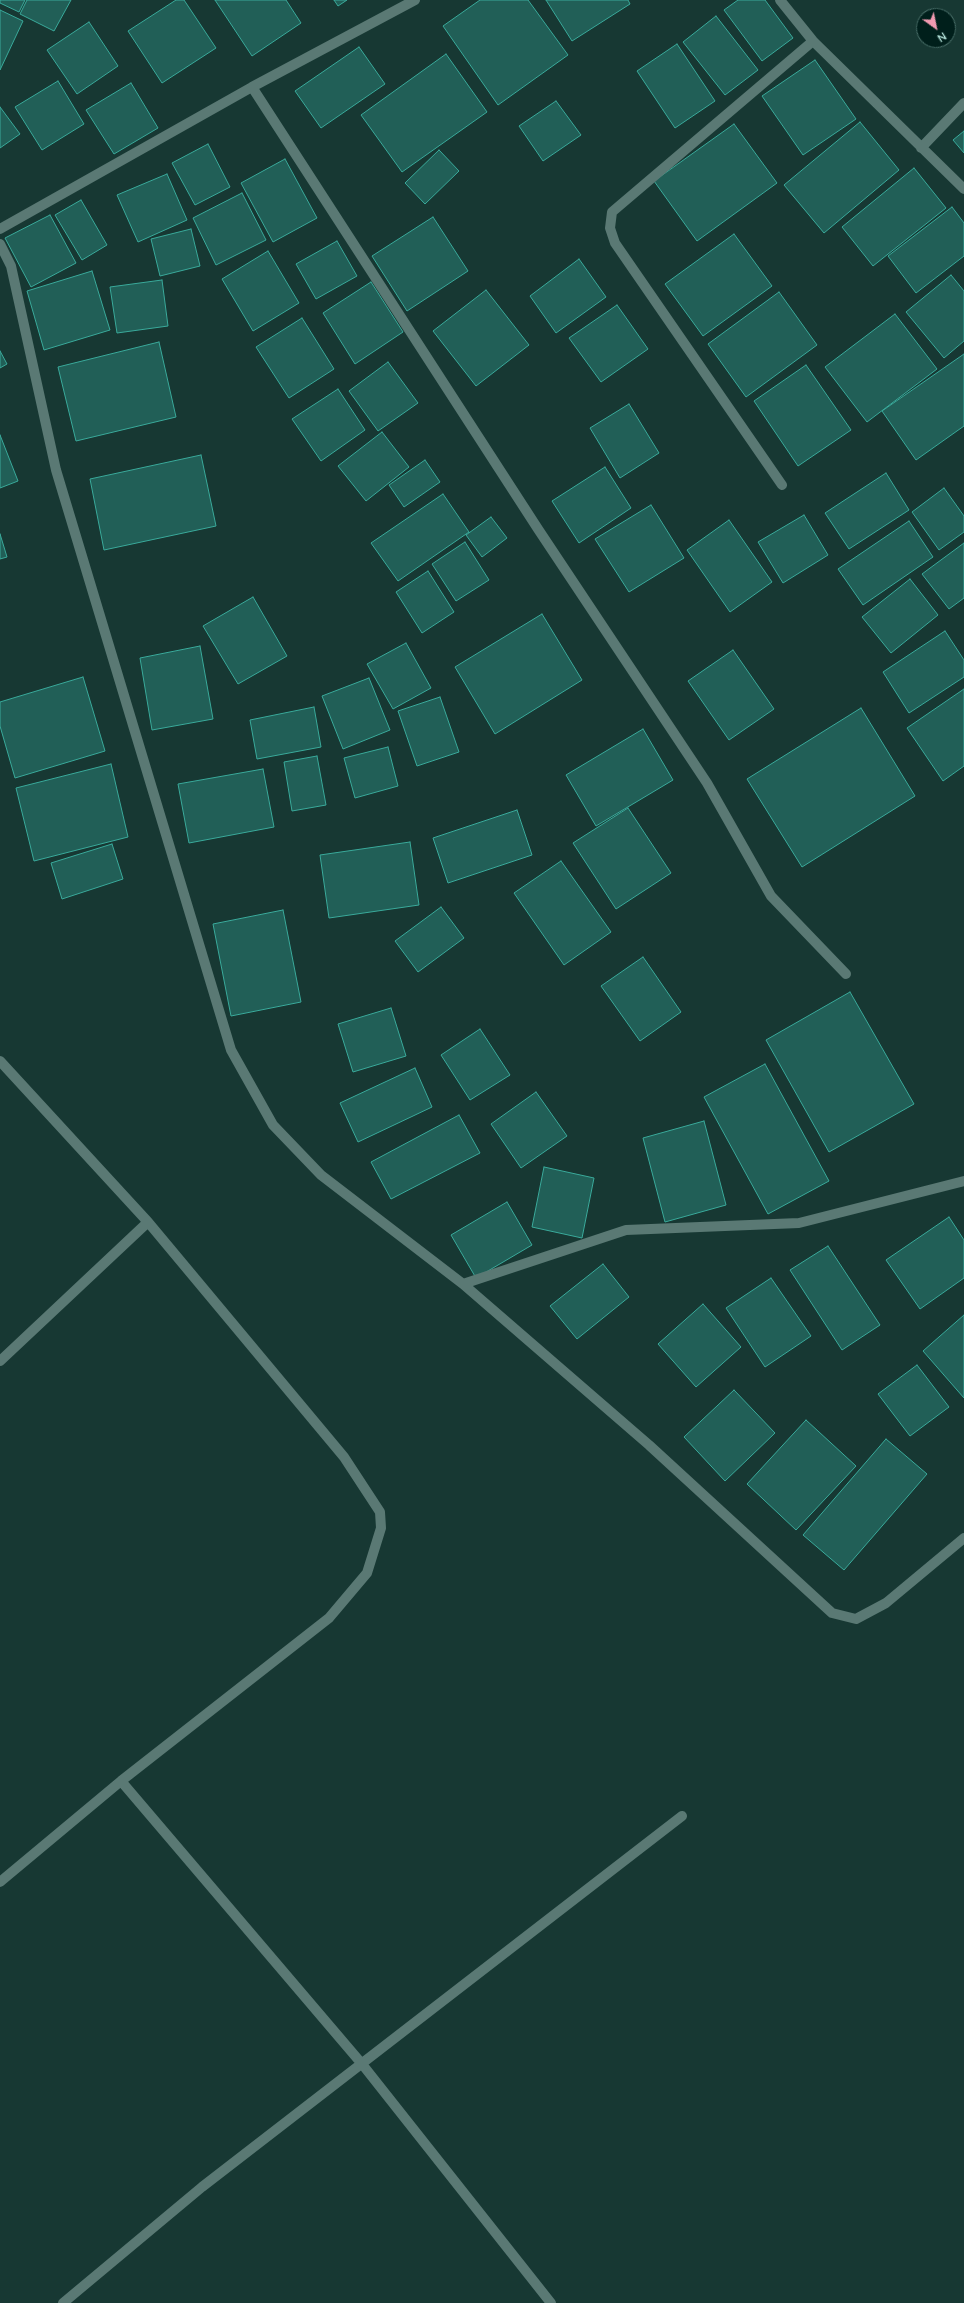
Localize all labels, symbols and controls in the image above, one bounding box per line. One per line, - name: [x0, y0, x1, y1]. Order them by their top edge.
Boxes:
- north arrow: [916, 8, 956, 48]
- text: N: [935, 29, 949, 45]

